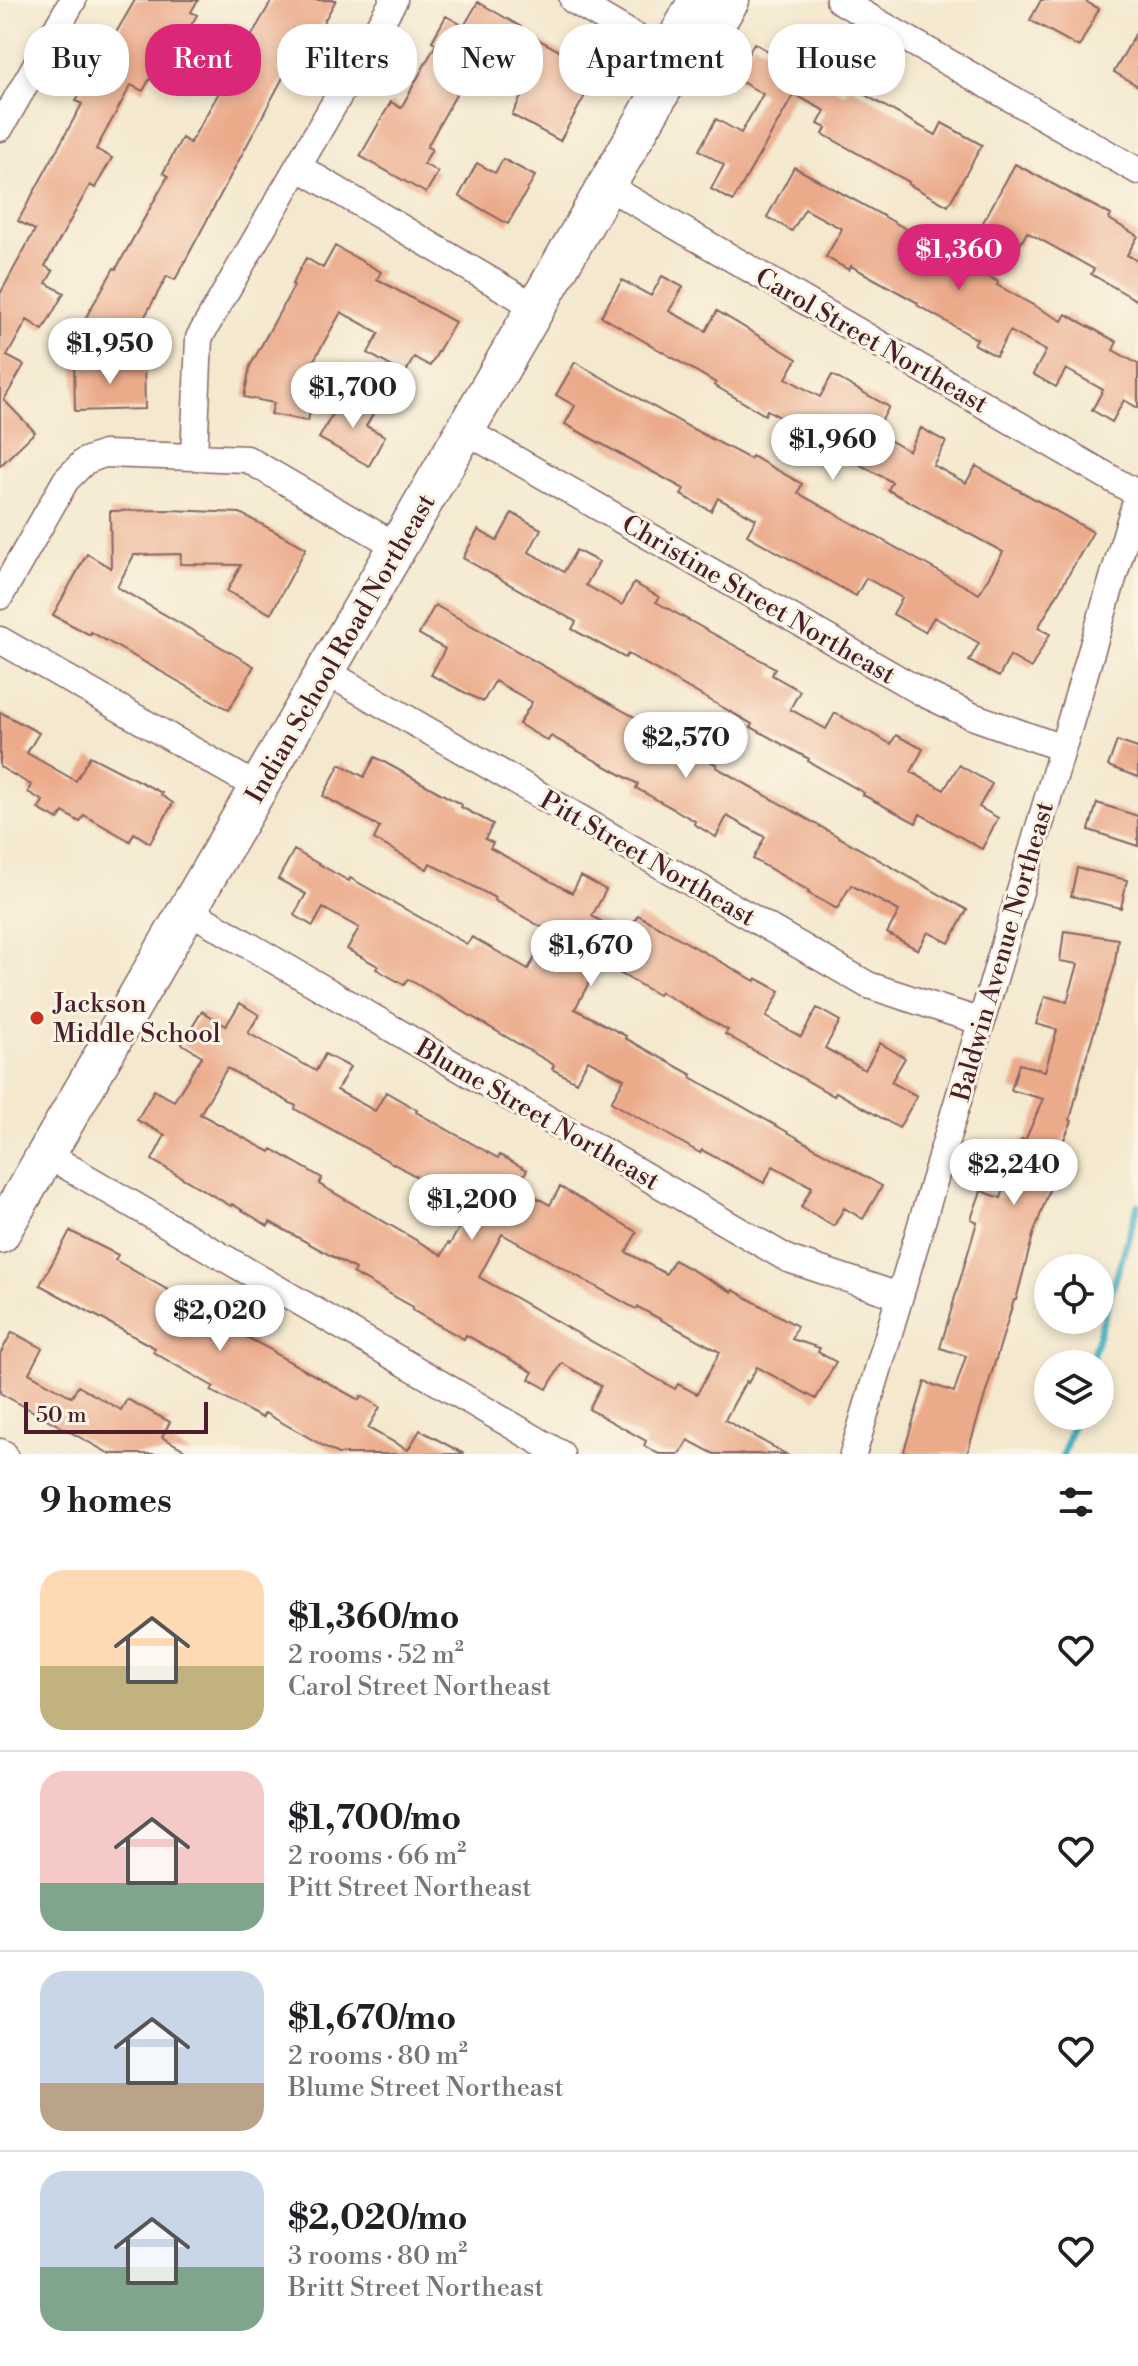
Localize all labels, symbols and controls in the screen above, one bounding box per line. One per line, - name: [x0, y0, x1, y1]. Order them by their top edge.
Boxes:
- chip: Buy: [24, 24, 129, 96]
- chip: Rent: [145, 24, 261, 96]
- chip: Filters: [277, 24, 417, 96]
- chip: New: [433, 24, 543, 96]
- chip: Apartment: [559, 24, 752, 96]
- chip: House: [768, 24, 905, 96]
- pin: $1,360: [894, 224, 1024, 292]
- text: $1,360: [915, 234, 1003, 266]
- street label: Carol Street Northeast: [749, 261, 994, 421]
- pin: $1,950: [45, 318, 175, 386]
- text: $1,950: [66, 328, 154, 360]
- pin: $1,700: [288, 362, 418, 430]
- text: $1,700: [309, 372, 397, 404]
- pin: $1,960: [768, 414, 898, 482]
- text: $1,960: [789, 424, 877, 456]
- street label: Indian School Road Northeast: [239, 488, 443, 809]
- street label: Christine Street Northeast: [616, 508, 901, 691]
- pin: $2,570: [621, 712, 751, 780]
- text: $2,570: [642, 722, 730, 754]
- street label: Pitt Street Northeast: [534, 784, 761, 934]
- street label: Baldwin Avenue Northeast: [945, 798, 1061, 1106]
- pin: $1,670: [526, 920, 656, 988]
- text: $1,670: [549, 930, 633, 962]
- place label: Jackson Middle School: [52, 988, 221, 1050]
- marker: Jackson Middle School: [28, 1009, 46, 1027]
- street label: Blume Street Northeast: [409, 1032, 665, 1198]
- pin: $2,240: [949, 1139, 1079, 1207]
- text: $2,240: [968, 1149, 1060, 1181]
- pin: $1,200: [407, 1174, 537, 1242]
- text: $1,200: [427, 1184, 517, 1216]
- map controls: [1034, 1254, 1114, 1430]
- button: locate: [1034, 1254, 1114, 1334]
- pin: $2,020: [155, 1285, 285, 1353]
- text: $2,020: [173, 1295, 267, 1327]
- button: layers: [1034, 1350, 1114, 1430]
- scale bar: [24, 1398, 208, 1434]
- text: 50 m: [36, 1402, 87, 1429]
- icon: filters: [1054, 1480, 1098, 1524]
- text: 9 homes: [40, 1481, 172, 1523]
- text: $1,360/mo: [288, 1597, 459, 1639]
- icon: home: [104, 1602, 200, 1698]
- icon: heart: [1054, 1628, 1098, 1672]
- text: 2 rooms · 52 m²: [288, 1639, 464, 1671]
- text: Carol Street Northeast: [288, 1671, 551, 1703]
- text: $1,700/mo: [288, 1798, 461, 1840]
- icon: home: [104, 1803, 200, 1899]
- icon: heart: [1054, 1829, 1098, 1873]
- text: 2 rooms · 66 m²: [288, 1840, 466, 1872]
- text: Pitt Street Northeast: [288, 1872, 532, 1904]
- text: $1,670/mo: [288, 1998, 456, 2040]
- icon: home: [104, 2003, 200, 2099]
- icon: heart: [1054, 2029, 1098, 2073]
- text: 2 rooms · 80 m²: [288, 2040, 468, 2072]
- text: Blume Street Northeast: [288, 2072, 564, 2104]
- text: $2,020/mo: [288, 2198, 468, 2240]
- icon: home: [104, 2203, 200, 2299]
- icon: heart: [1054, 2229, 1098, 2273]
- text: 3 rooms · 80 m²: [288, 2240, 467, 2272]
- text: Britt Street Northeast: [288, 2272, 544, 2304]

